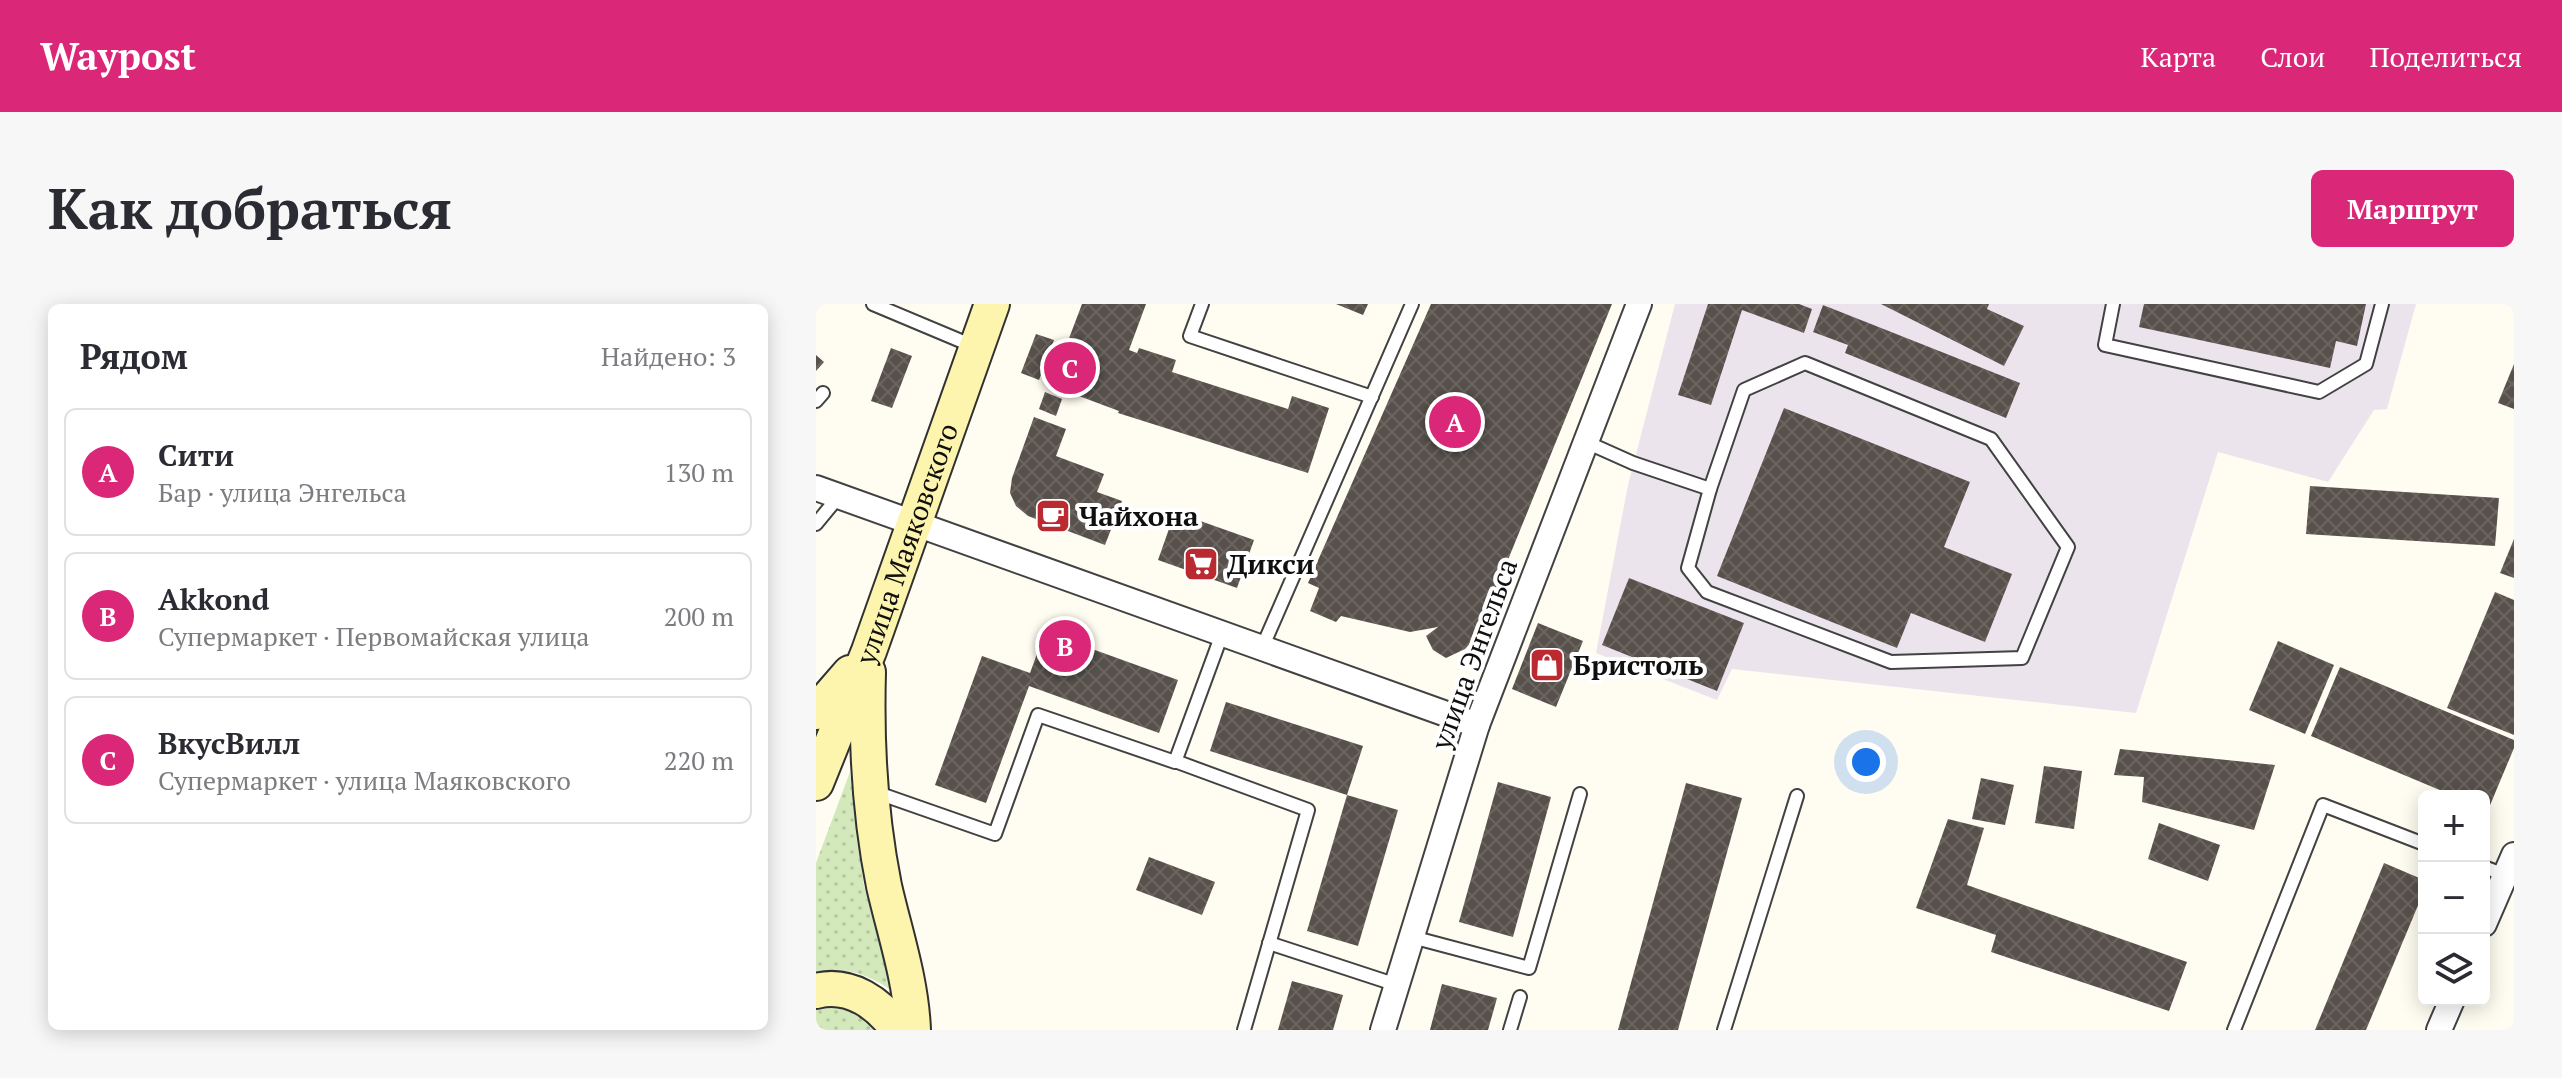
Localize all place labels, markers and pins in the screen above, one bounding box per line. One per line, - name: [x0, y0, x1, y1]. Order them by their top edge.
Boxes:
- pin: C: [1044, 338, 1096, 398]
- pin: A: [1429, 392, 1481, 452]
- cafe icon: Чайхона: [1034, 497, 1072, 535]
- place label: Чайхона: [1079, 497, 1199, 534]
- supermarket icon: Дикси: [1182, 545, 1220, 583]
- place label: Дикси: [1227, 545, 1315, 582]
- pin: B: [1039, 616, 1091, 676]
- shop icon: Бристоль: [1528, 646, 1566, 684]
- place label: Бристоль: [1573, 646, 1703, 683]

